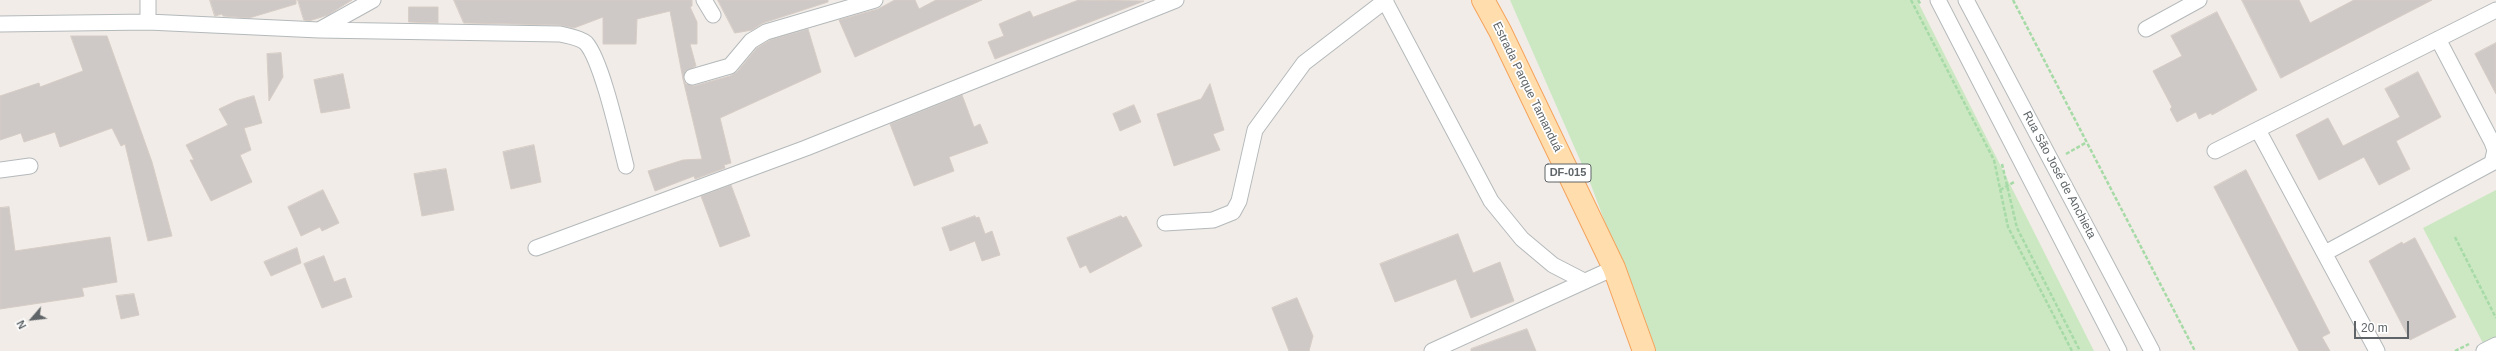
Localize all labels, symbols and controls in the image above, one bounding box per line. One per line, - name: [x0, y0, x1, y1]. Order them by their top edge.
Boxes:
- street label: Estrada Parque Tamanduá: [1489, 20, 1565, 154]
- street label: Rua São José de Anchieta: [2019, 109, 2099, 241]
- road number: DF-015: [1545, 164, 1591, 182]
- north arrow: [12, 299, 52, 339]
- scale bar: [2356, 313, 2411, 339]
- text: N: [14, 318, 29, 331]
- text: 20 m: [2361, 321, 2388, 335]

